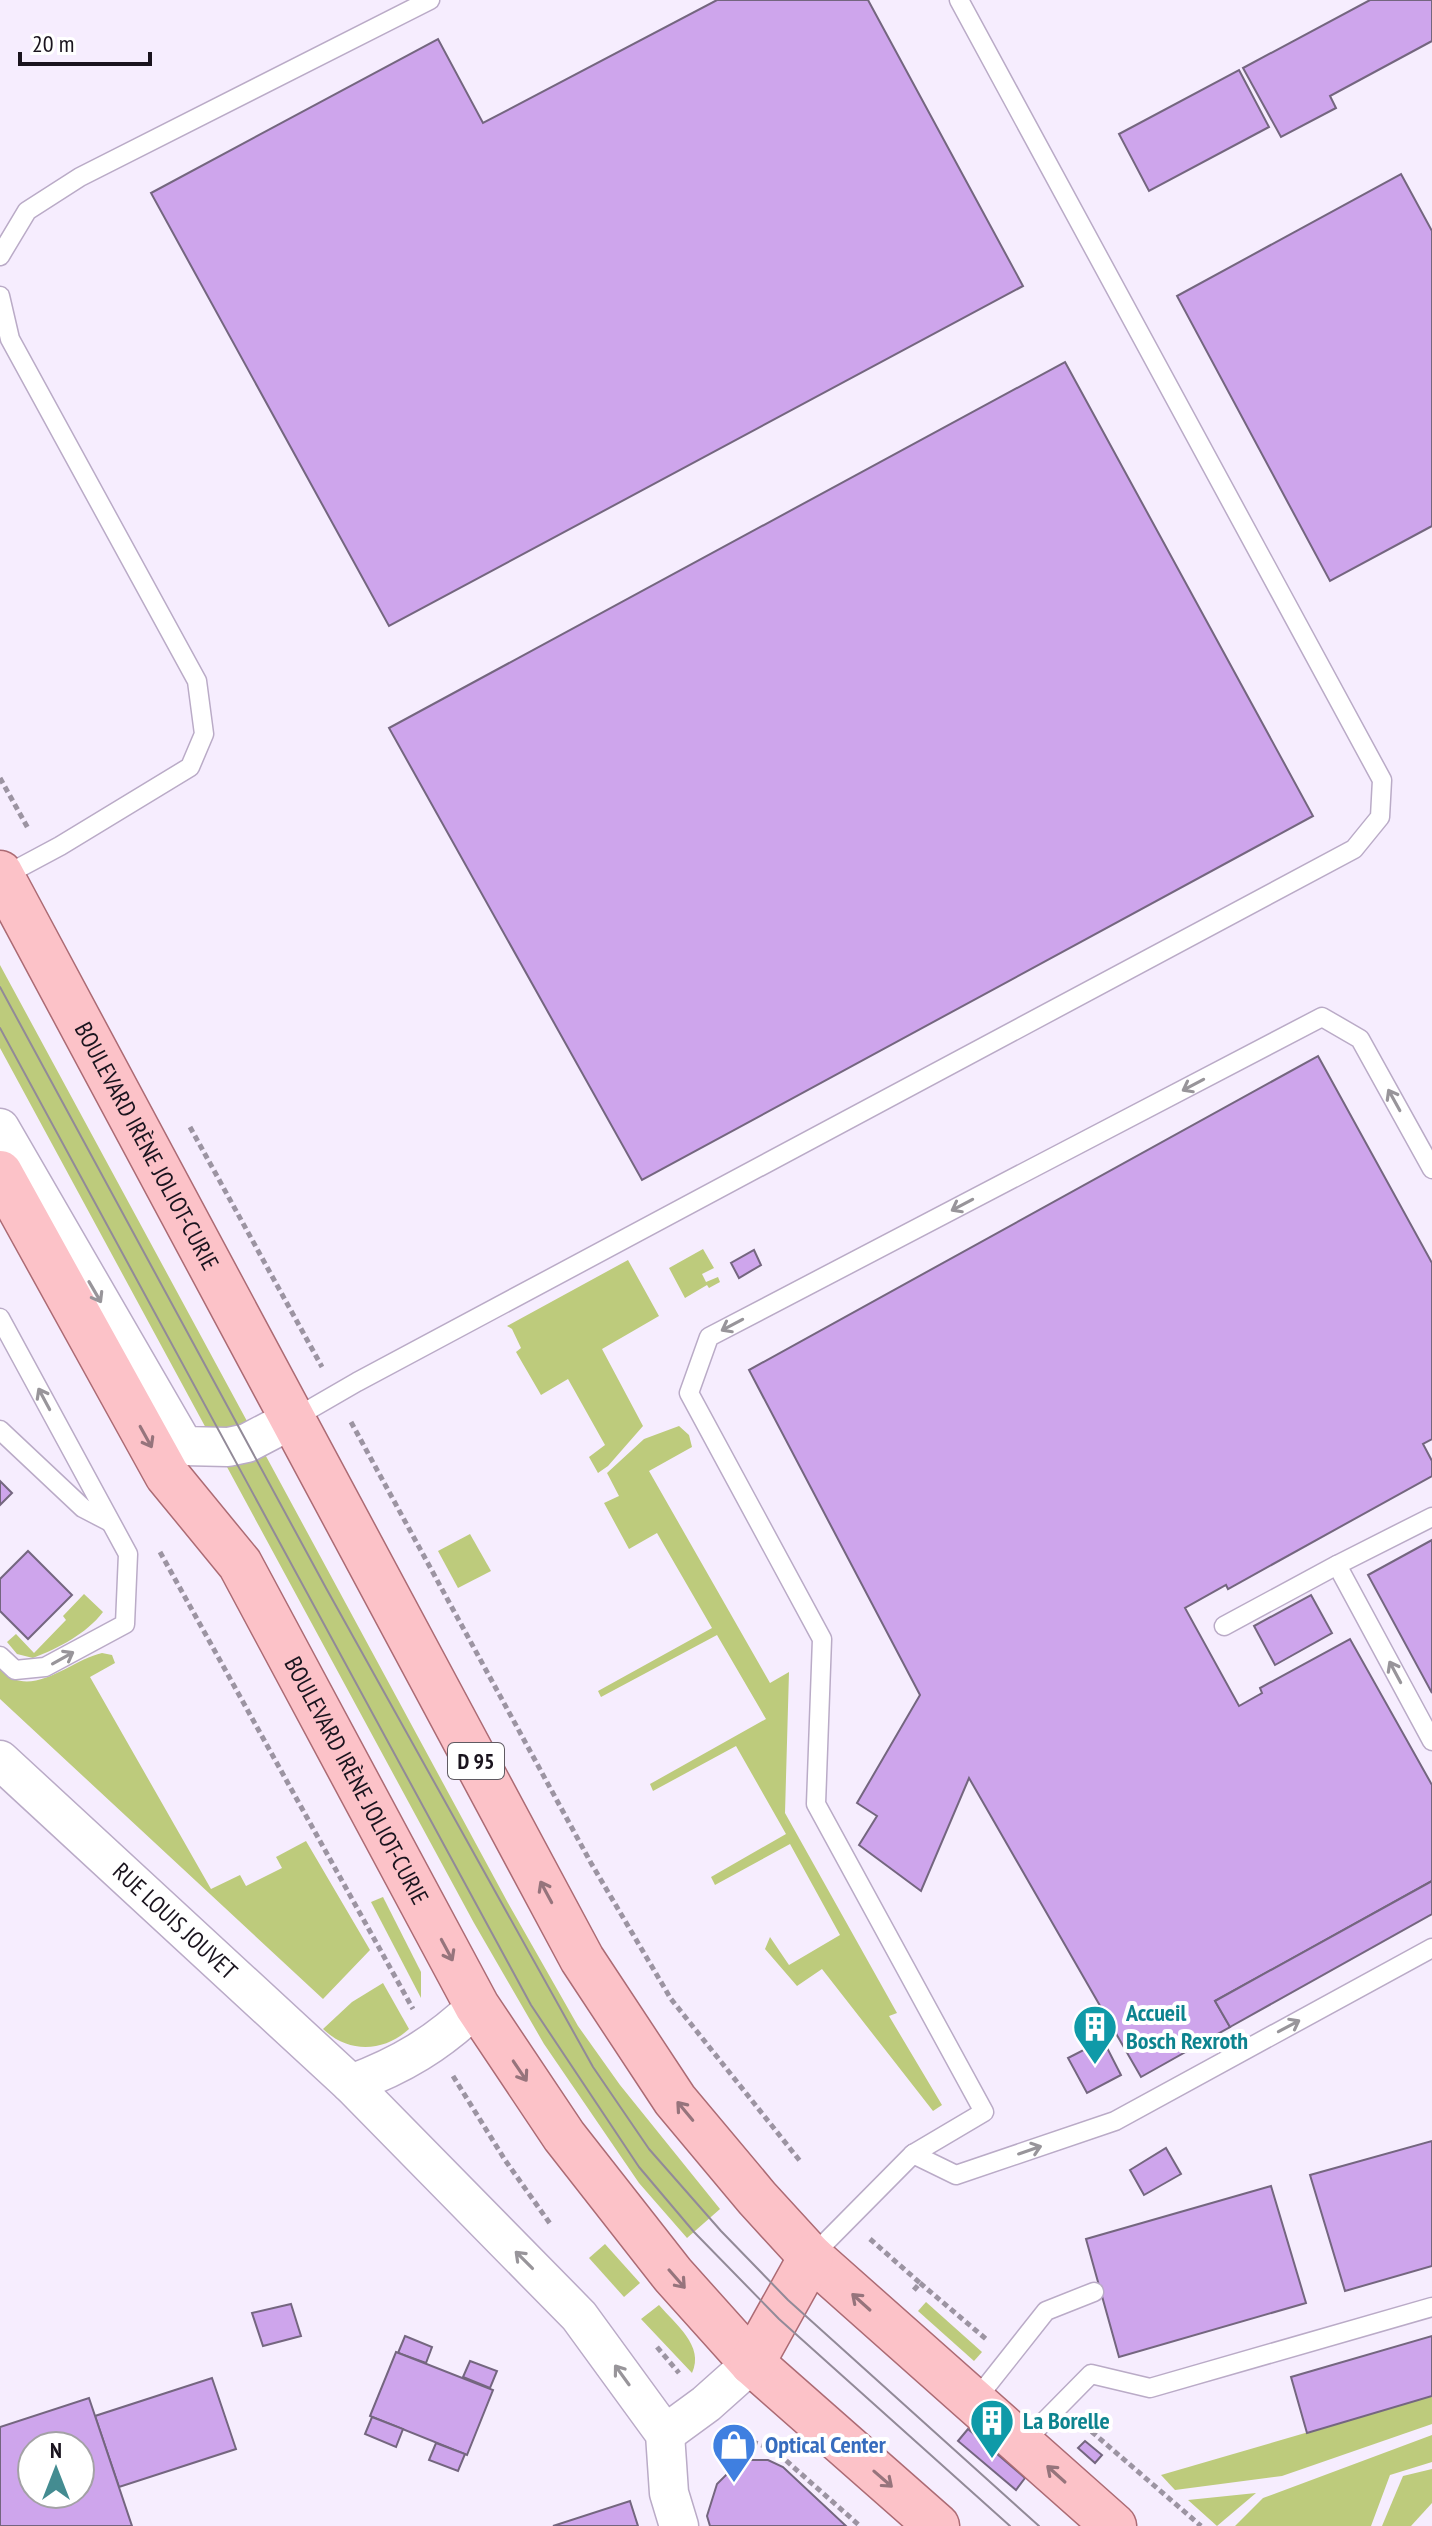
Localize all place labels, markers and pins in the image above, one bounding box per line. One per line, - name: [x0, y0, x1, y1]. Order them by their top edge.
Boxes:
- place label: Accueil Bosch Rexroth: [1125, 1997, 1248, 2056]
- building icon: Accueil Bosch Rexroth: [1071, 2003, 1119, 2066]
- building icon: La Borelle: [968, 2397, 1016, 2460]
- place label: La Borelle: [1023, 2405, 1110, 2436]
- shop icon: Optical Center: [710, 2421, 758, 2484]
- place label: Optical Center: [765, 2429, 887, 2460]

